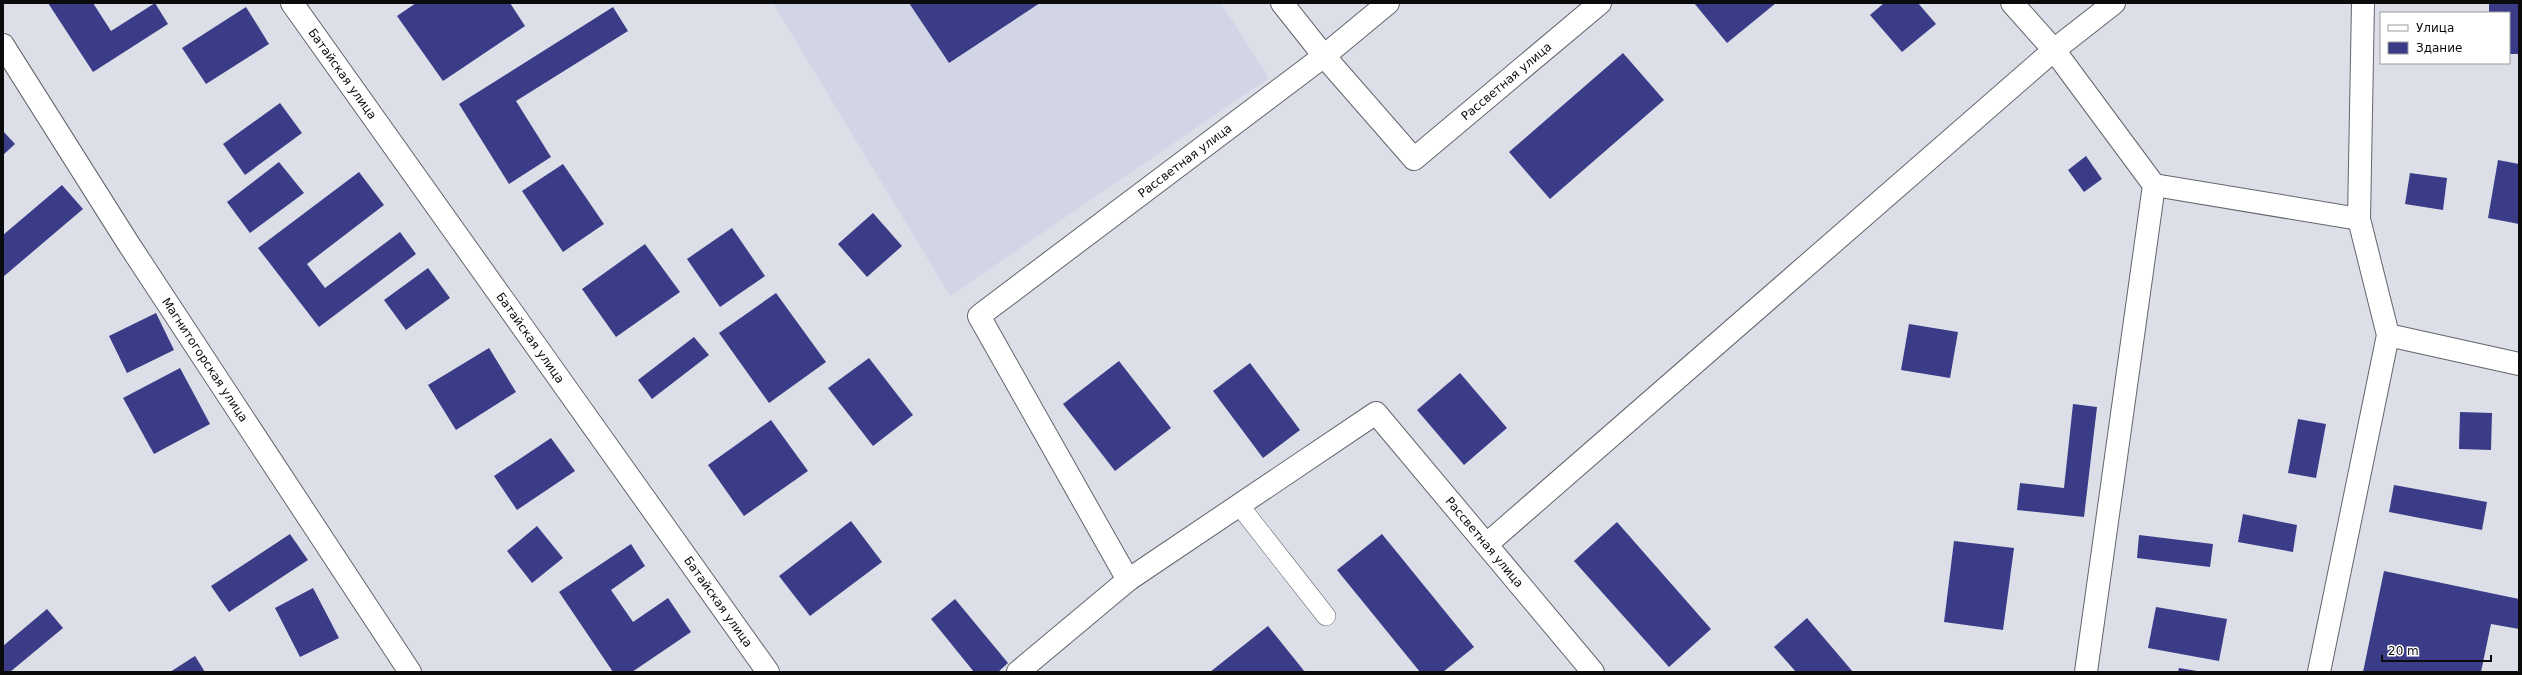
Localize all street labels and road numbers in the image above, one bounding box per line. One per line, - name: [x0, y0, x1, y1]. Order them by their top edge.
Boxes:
- street label: Батайская улица: [305, 26, 379, 122]
- street label: Рассветная улица: [1458, 40, 1554, 123]
- street label: Рассветная улица: [1135, 121, 1235, 201]
- street label: Батайская улица: [493, 290, 567, 386]
- street label: Магнитогорская улица: [159, 295, 251, 425]
- street label: Рассветная улица: [1442, 494, 1526, 590]
- street label: Батайская улица: [681, 554, 755, 650]

